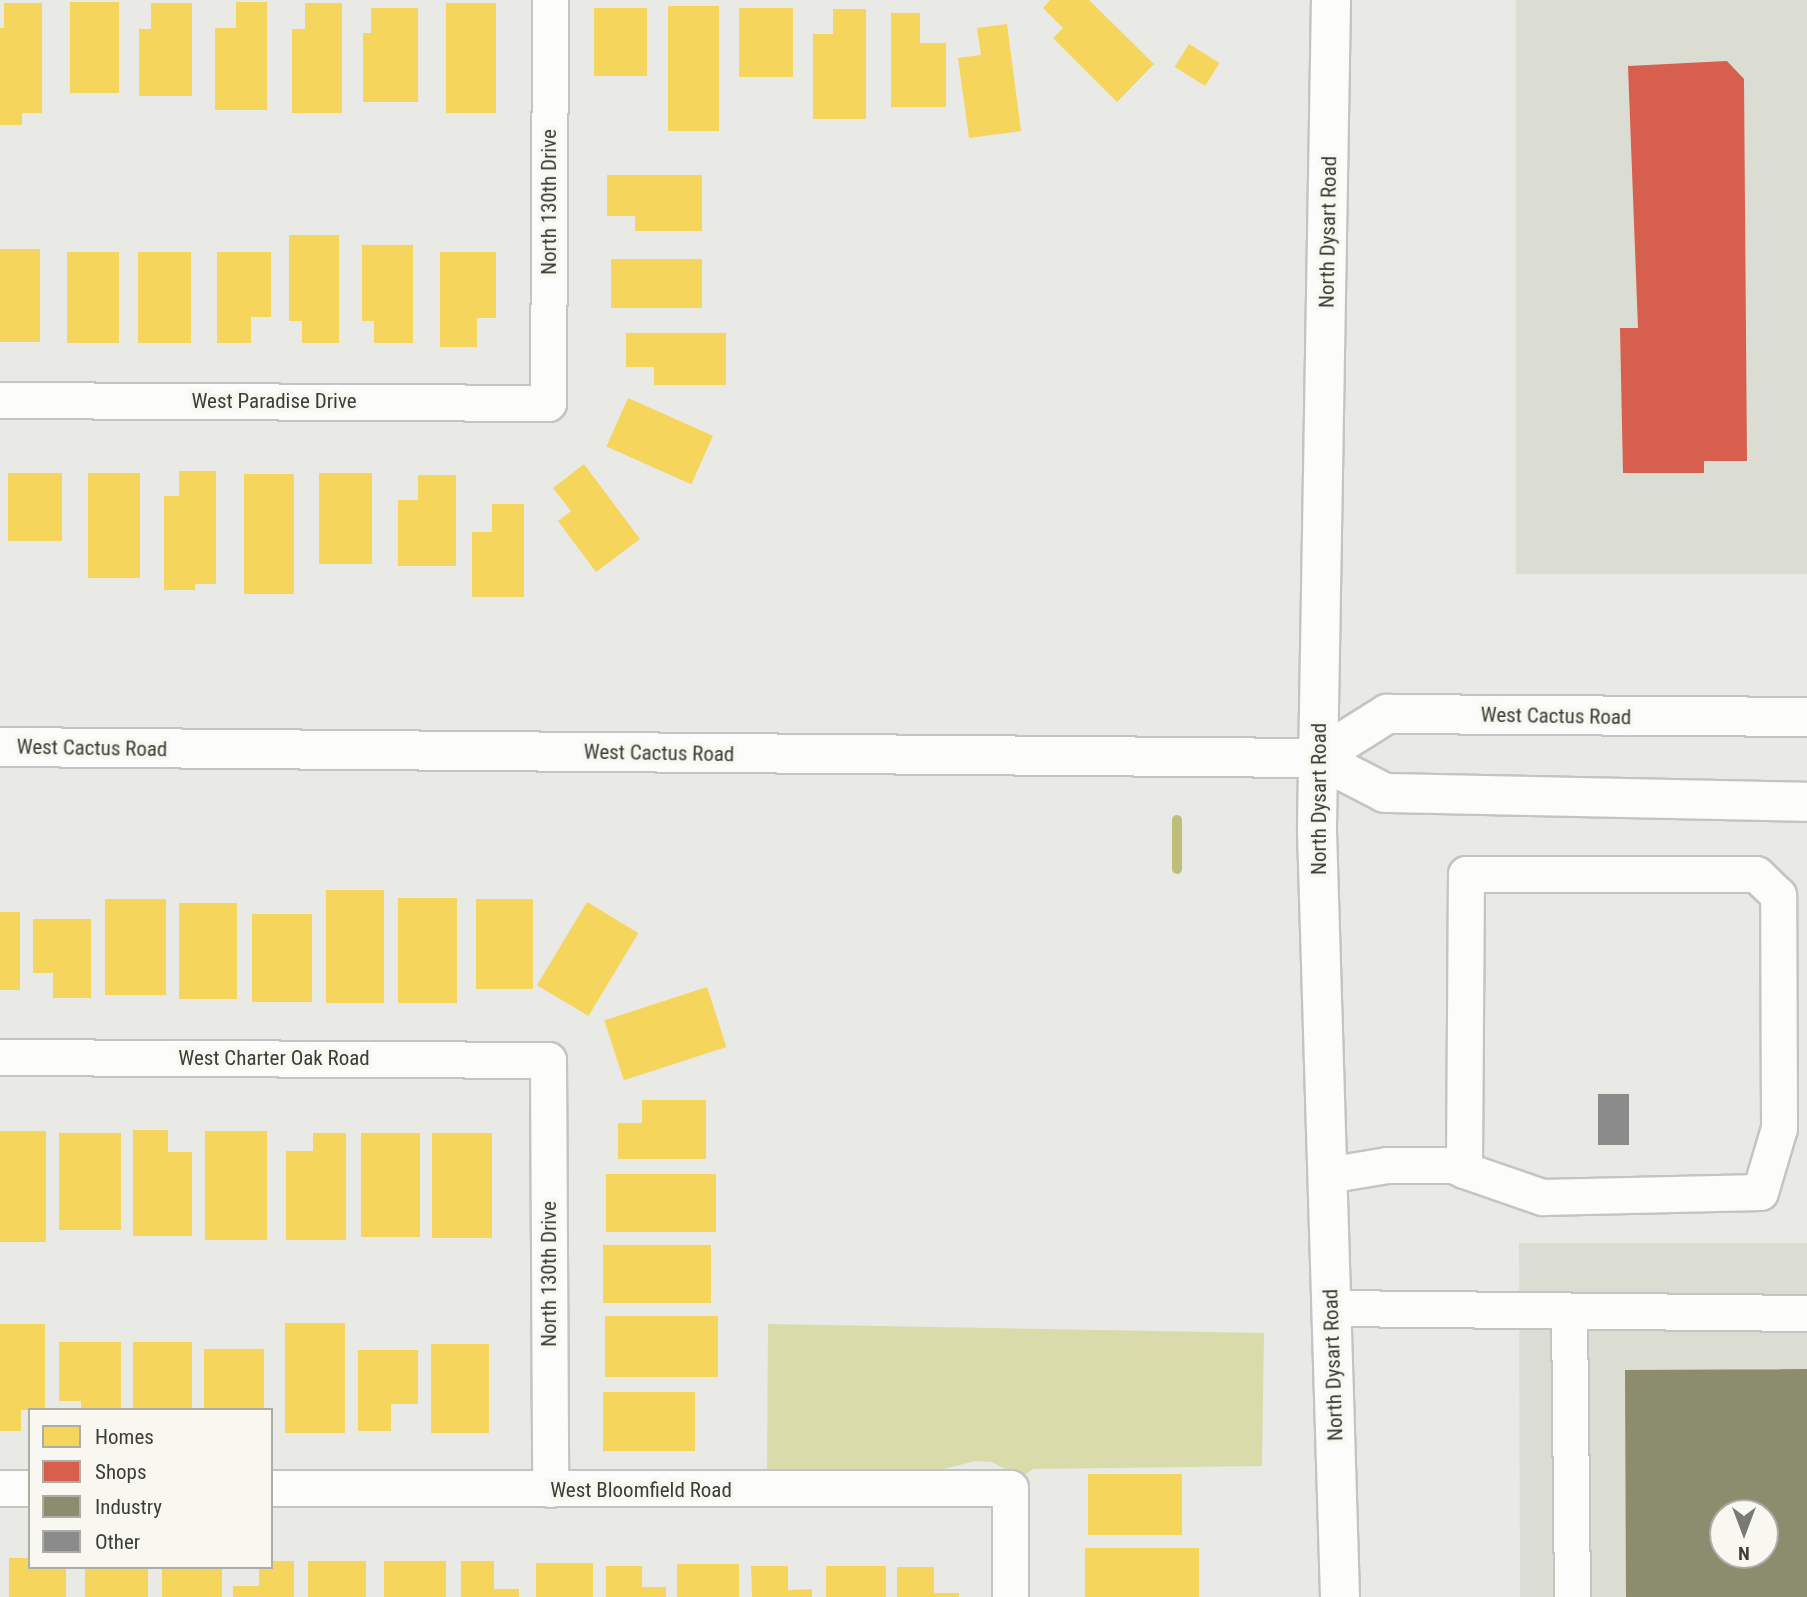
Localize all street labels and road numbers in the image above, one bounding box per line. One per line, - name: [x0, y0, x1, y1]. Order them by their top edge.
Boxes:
- street label: North 130th Drive: [536, 129, 562, 275]
- street label: North Dysart Road: [1314, 156, 1342, 308]
- street label: West Paradise Drive: [191, 388, 357, 414]
- street label: West Cactus Road: [1480, 702, 1632, 730]
- street label: North Dysart Road: [1306, 723, 1332, 875]
- street label: West Cactus Road: [16, 734, 168, 762]
- street label: West Cactus Road: [583, 739, 735, 767]
- street label: West Charter Oak Road: [178, 1045, 370, 1071]
- street label: North 130th Drive: [536, 1201, 562, 1347]
- street label: North Dysart Road: [1318, 1289, 1348, 1441]
- street label: West Bloomfield Road: [550, 1477, 732, 1503]

